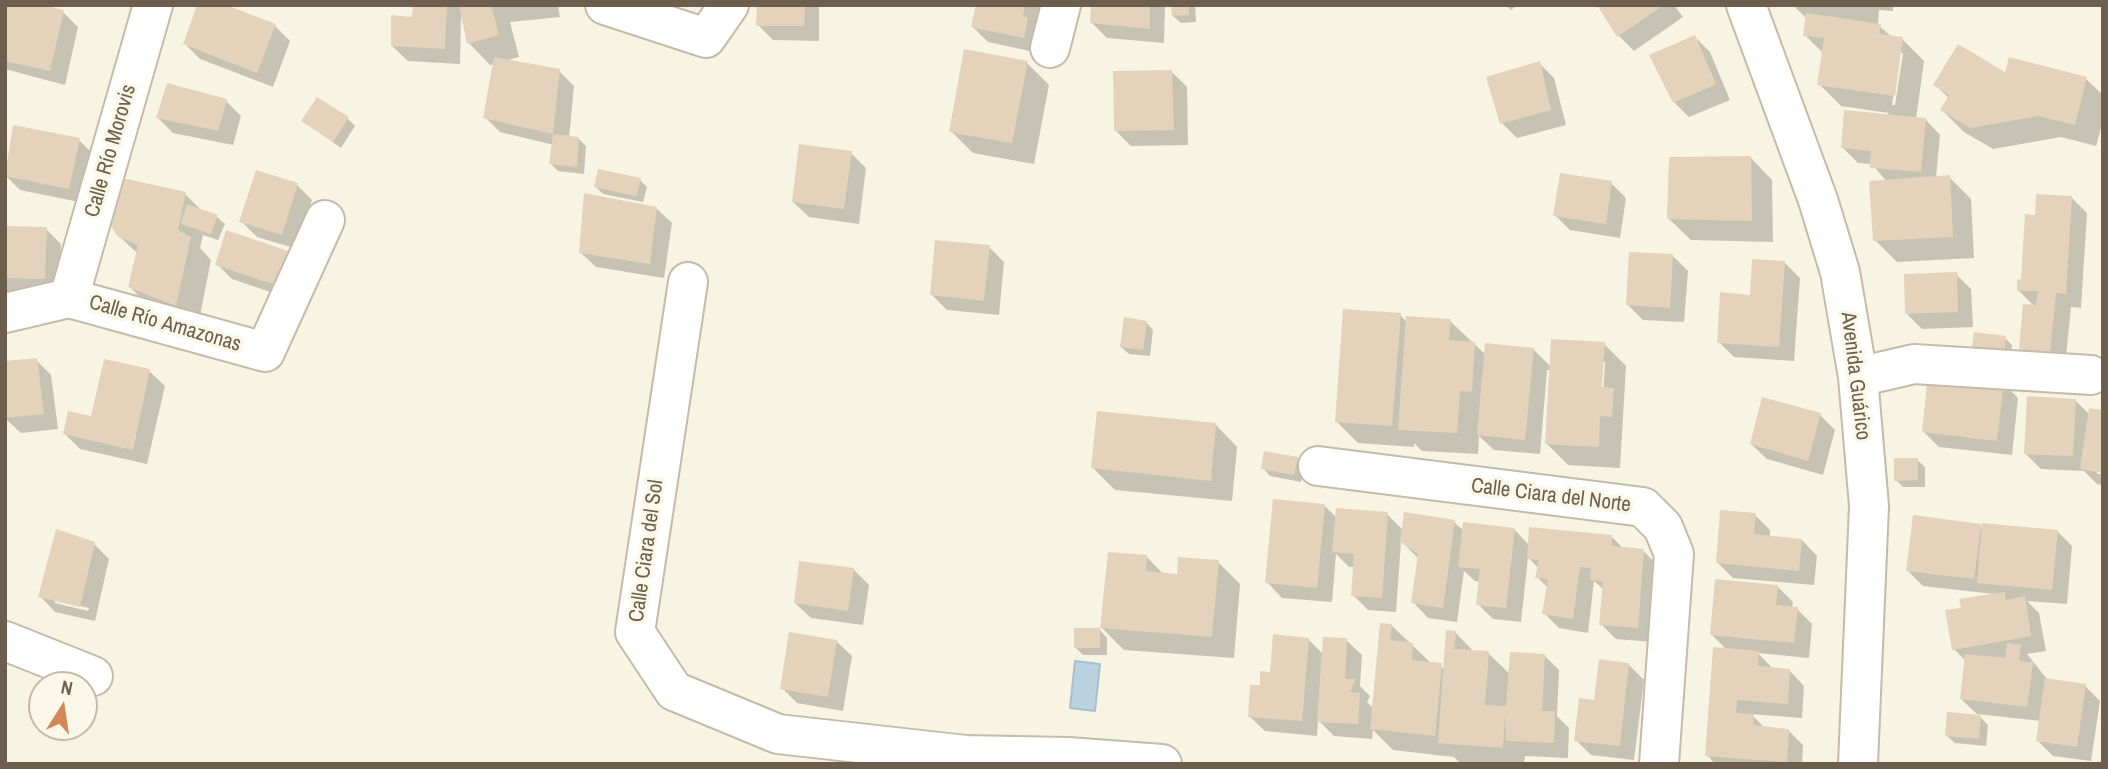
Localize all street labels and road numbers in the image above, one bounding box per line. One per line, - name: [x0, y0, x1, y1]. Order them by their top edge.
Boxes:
- street label: Calle Río Morovis: [80, 82, 142, 220]
- street label: Calle Río Amazonas: [86, 290, 244, 358]
- street label: Avenida Guárico: [1835, 310, 1875, 442]
- street label: Calle Ciara del Norte: [1470, 474, 1632, 518]
- street label: Calle Ciara del Sol: [625, 478, 669, 624]

